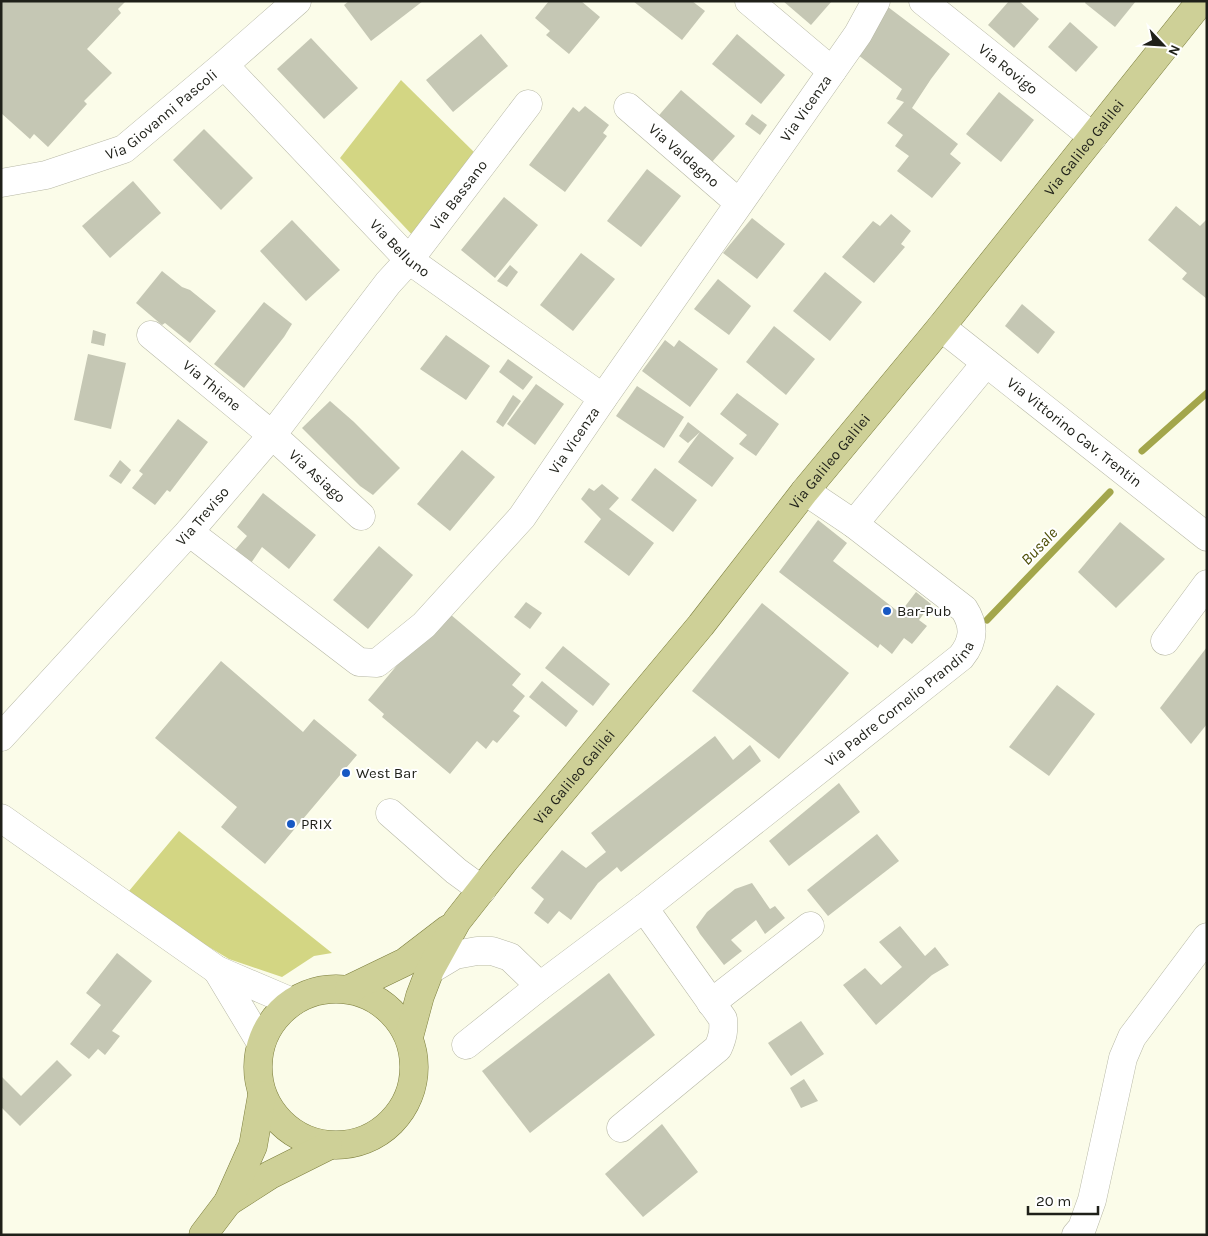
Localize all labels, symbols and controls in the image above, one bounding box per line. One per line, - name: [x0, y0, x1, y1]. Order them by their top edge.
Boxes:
- north arrow: [1138, 20, 1188, 70]
- street label: Via Rovigo: [975, 40, 1041, 98]
- text: N: [1165, 42, 1184, 58]
- street label: Via Giovanni Pascoli: [103, 65, 221, 164]
- street label: Via Vicenza: [776, 71, 836, 145]
- street label: Via Galileo Galilei: [1040, 96, 1128, 199]
- street label: Via Valdagno: [645, 120, 723, 191]
- street label: Via Bassano: [426, 156, 491, 234]
- street label: Via Belluno: [366, 215, 433, 281]
- street label: Via Thiene: [179, 356, 245, 415]
- street label: Via Vittorino Cav. Trentin: [1003, 374, 1146, 491]
- street label: Via Vicenza: [545, 403, 603, 478]
- street label: Via Galileo Galilei: [785, 410, 874, 513]
- street label: Via Asiago: [285, 446, 349, 507]
- street label: Via Treviso: [172, 483, 233, 549]
- water label: Busale: [1017, 523, 1062, 569]
- place label: Bar-Pub: [897, 602, 952, 620]
- marker: Bar-Pub: [881, 605, 893, 617]
- street label: Via Padre Cornelio Prandina: [821, 638, 978, 770]
- street label: Via Galileo Galilei: [530, 726, 619, 828]
- place label: West Bar: [356, 764, 417, 782]
- marker: West Bar: [340, 767, 352, 779]
- place label: PRIX: [301, 815, 332, 833]
- marker: PRIX: [285, 818, 297, 830]
- scale bar: [1028, 1184, 1098, 1216]
- text: 20 m: [1036, 1192, 1071, 1210]

